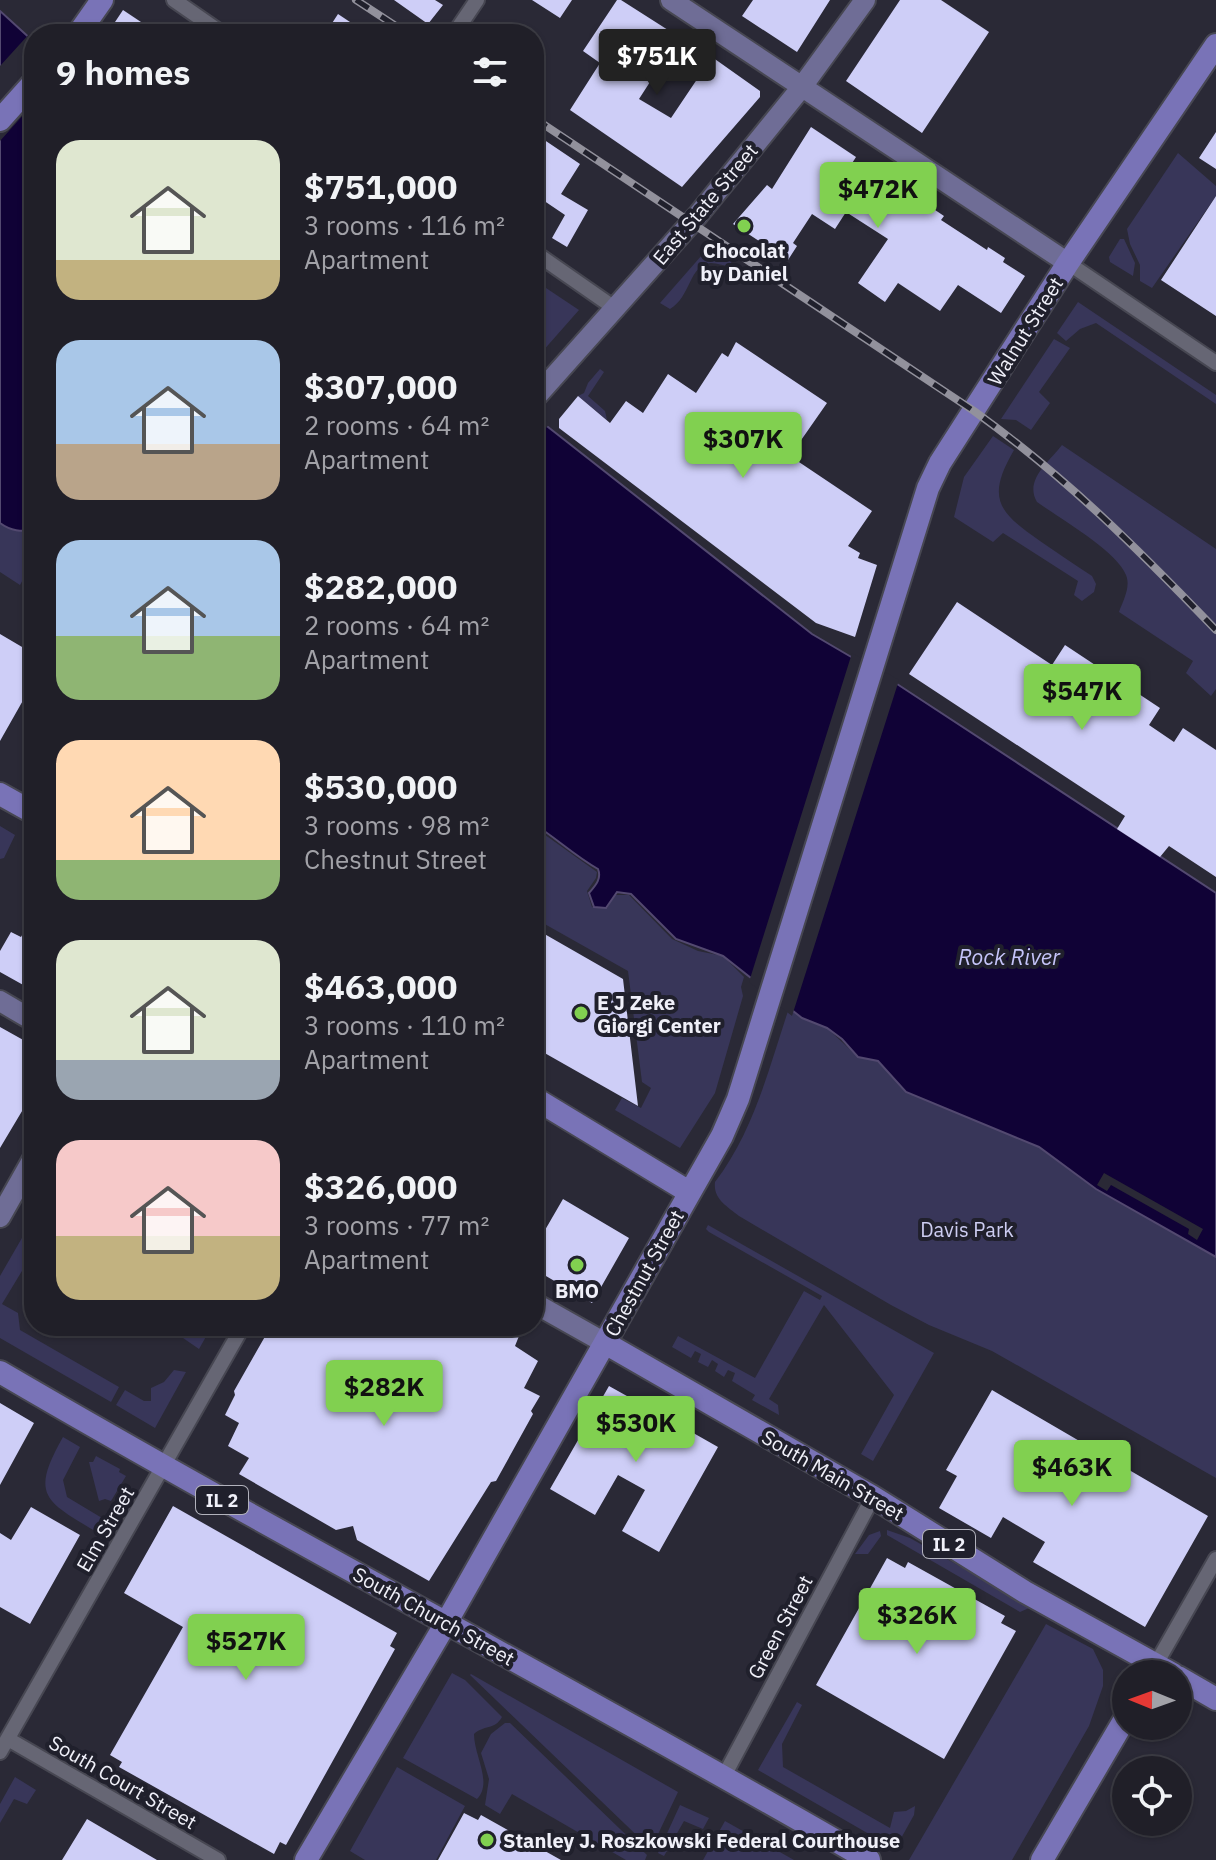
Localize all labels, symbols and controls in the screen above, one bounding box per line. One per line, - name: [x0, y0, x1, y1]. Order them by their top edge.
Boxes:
- pin: $751K: [601, 29, 713, 97]
- text: $751K: [617, 38, 697, 72]
- text: 9 homes: [56, 50, 191, 94]
- icon: filters: [468, 50, 512, 94]
- street label: East State Street: [646, 138, 764, 270]
- pin: $472K: [822, 162, 934, 230]
- text: $751,000: [304, 164, 457, 208]
- text: $472K: [838, 171, 918, 205]
- icon: home: [120, 172, 216, 268]
- text: 3 rooms · 116 m²: [304, 208, 505, 242]
- marker: Chocolat by Daniel: [735, 217, 753, 235]
- place label: Chocolat by Daniel: [700, 237, 788, 287]
- text: Apartment: [304, 242, 429, 276]
- street label: Walnut Street: [981, 272, 1069, 390]
- text: $307,000: [304, 364, 457, 408]
- icon: home: [120, 372, 216, 468]
- text: 2 rooms · 64 m²: [304, 408, 489, 442]
- pin: $307K: [687, 412, 799, 480]
- text: $307K: [703, 421, 783, 455]
- text: Apartment: [304, 442, 429, 476]
- text: $282,000: [304, 564, 457, 608]
- icon: home: [120, 572, 216, 668]
- text: 2 rooms · 64 m²: [304, 608, 489, 642]
- text: Apartment: [304, 642, 429, 676]
- pin: $547K: [1026, 664, 1138, 732]
- text: $547K: [1042, 673, 1122, 707]
- text: $530,000: [304, 764, 457, 808]
- icon: home: [120, 772, 216, 868]
- text: 3 rooms · 98 m²: [304, 808, 489, 842]
- text: Chestnut Street: [304, 842, 487, 876]
- water label: Rock River: [958, 942, 1061, 971]
- text: $463,000: [304, 964, 457, 1008]
- icon: home: [120, 972, 216, 1068]
- place label: E J Zeke Giorgi Center: [597, 989, 721, 1039]
- marker: E J Zeke Giorgi Center: [572, 1004, 590, 1022]
- text: 3 rooms · 110 m²: [304, 1008, 505, 1042]
- text: Apartment: [304, 1042, 429, 1076]
- text: $326,000: [304, 1164, 457, 1208]
- icon: home: [120, 1172, 216, 1268]
- street label: Chestnut Street: [598, 1205, 690, 1341]
- text: 3 rooms · 77 m²: [304, 1208, 489, 1242]
- park label: Davis Park: [920, 1216, 1014, 1243]
- text: Apartment: [304, 1242, 429, 1276]
- marker: BMO: [568, 1256, 586, 1274]
- place label: BMO: [555, 1277, 599, 1304]
- pin: $282K: [328, 1360, 440, 1428]
- text: $282K: [344, 1369, 424, 1403]
- pin: $530K: [580, 1396, 692, 1464]
- text: $530K: [596, 1405, 676, 1439]
- street label: South Main Street: [757, 1423, 909, 1527]
- pin: $463K: [1016, 1440, 1128, 1508]
- text: $463K: [1032, 1449, 1112, 1483]
- street label: Elm Street: [70, 1481, 140, 1577]
- road number: IL 2: [196, 1486, 248, 1514]
- road number: IL 2: [923, 1530, 975, 1558]
- street label: South Church Street: [348, 1560, 520, 1672]
- street label: Green Street: [741, 1570, 819, 1684]
- pin: $326K: [861, 1588, 973, 1656]
- text: $326K: [877, 1597, 957, 1631]
- pin: $527K: [190, 1614, 302, 1682]
- text: $527K: [206, 1623, 286, 1657]
- north arrow: [1112, 1660, 1192, 1740]
- map controls: [1112, 1660, 1192, 1836]
- street label: South Court Street: [44, 1729, 202, 1835]
- button: locate: [1112, 1756, 1192, 1836]
- place label: Stanley J. Roszkowski Federal Courthouse: [503, 1827, 900, 1854]
- marker: Stanley J. Roszkowski Federal Courthouse: [478, 1831, 496, 1849]

